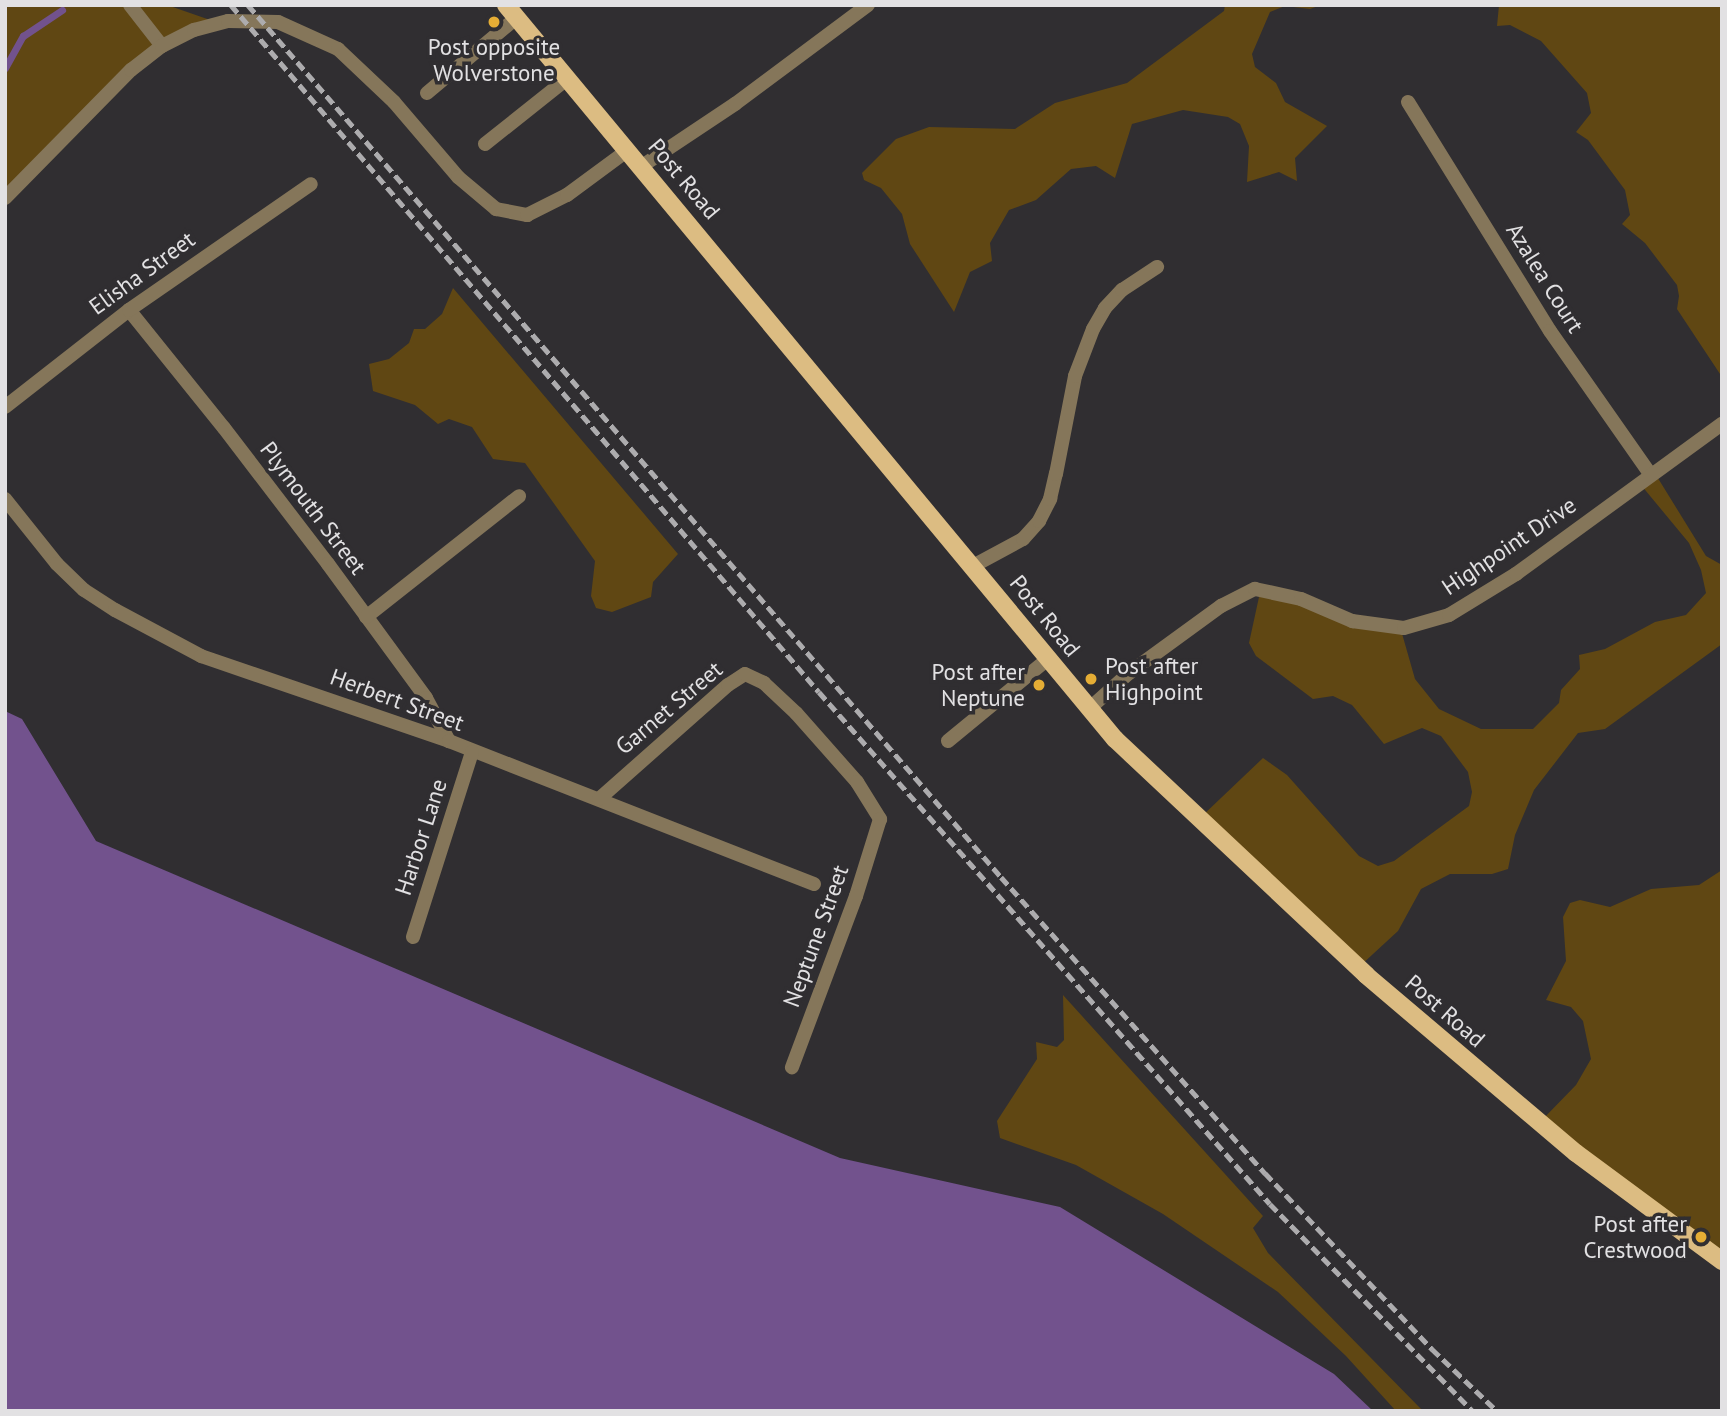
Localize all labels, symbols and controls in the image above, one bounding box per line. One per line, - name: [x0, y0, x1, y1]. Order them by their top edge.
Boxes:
- marker: Post opposite Wolverstone: [486, 14, 502, 30]
- place label: Post opposite Wolverstone: [428, 33, 560, 87]
- street label: Post Road: [642, 133, 726, 225]
- street label: Azalea Court: [1500, 218, 1590, 338]
- street label: Elisha Street: [84, 225, 200, 321]
- street label: Plymouth Street: [254, 436, 372, 580]
- street label: Highpoint Drive: [1437, 491, 1581, 601]
- street label: Post Road: [1004, 570, 1086, 662]
- place label: Post after Highpoint: [1105, 652, 1203, 706]
- street label: Garnet Street: [610, 656, 728, 760]
- place label: Post after Neptune: [932, 658, 1025, 712]
- street label: Herbert Street: [326, 663, 468, 737]
- marker: Post after Highpoint: [1083, 671, 1099, 687]
- marker: Post after Neptune: [1031, 677, 1047, 693]
- street label: Harbor Lane: [389, 775, 453, 899]
- street label: Neptune Street: [778, 861, 854, 1011]
- street label: Post Road: [1399, 969, 1491, 1053]
- place label: Post after Crestwood: [1584, 1210, 1687, 1264]
- marker: Post after Crestwood: [1693, 1229, 1709, 1245]

